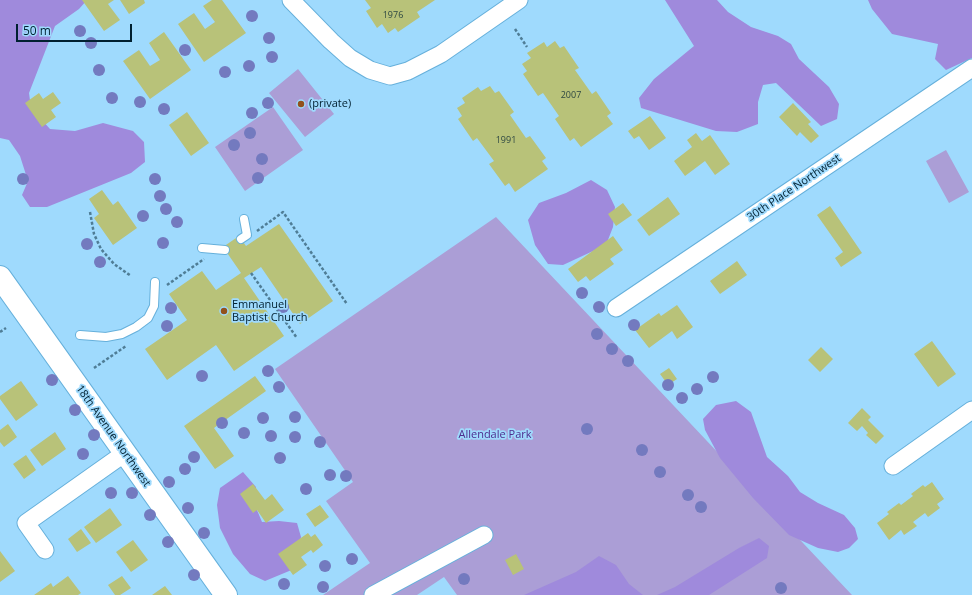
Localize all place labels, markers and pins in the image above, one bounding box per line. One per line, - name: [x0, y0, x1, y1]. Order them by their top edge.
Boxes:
- place label: (private): [309, 97, 351, 111]
- marker: (private): [296, 99, 306, 109]
- place label: Emmanuel Baptist Church: [232, 298, 308, 324]
- marker: Emmanuel Baptist Church: [219, 306, 229, 316]

